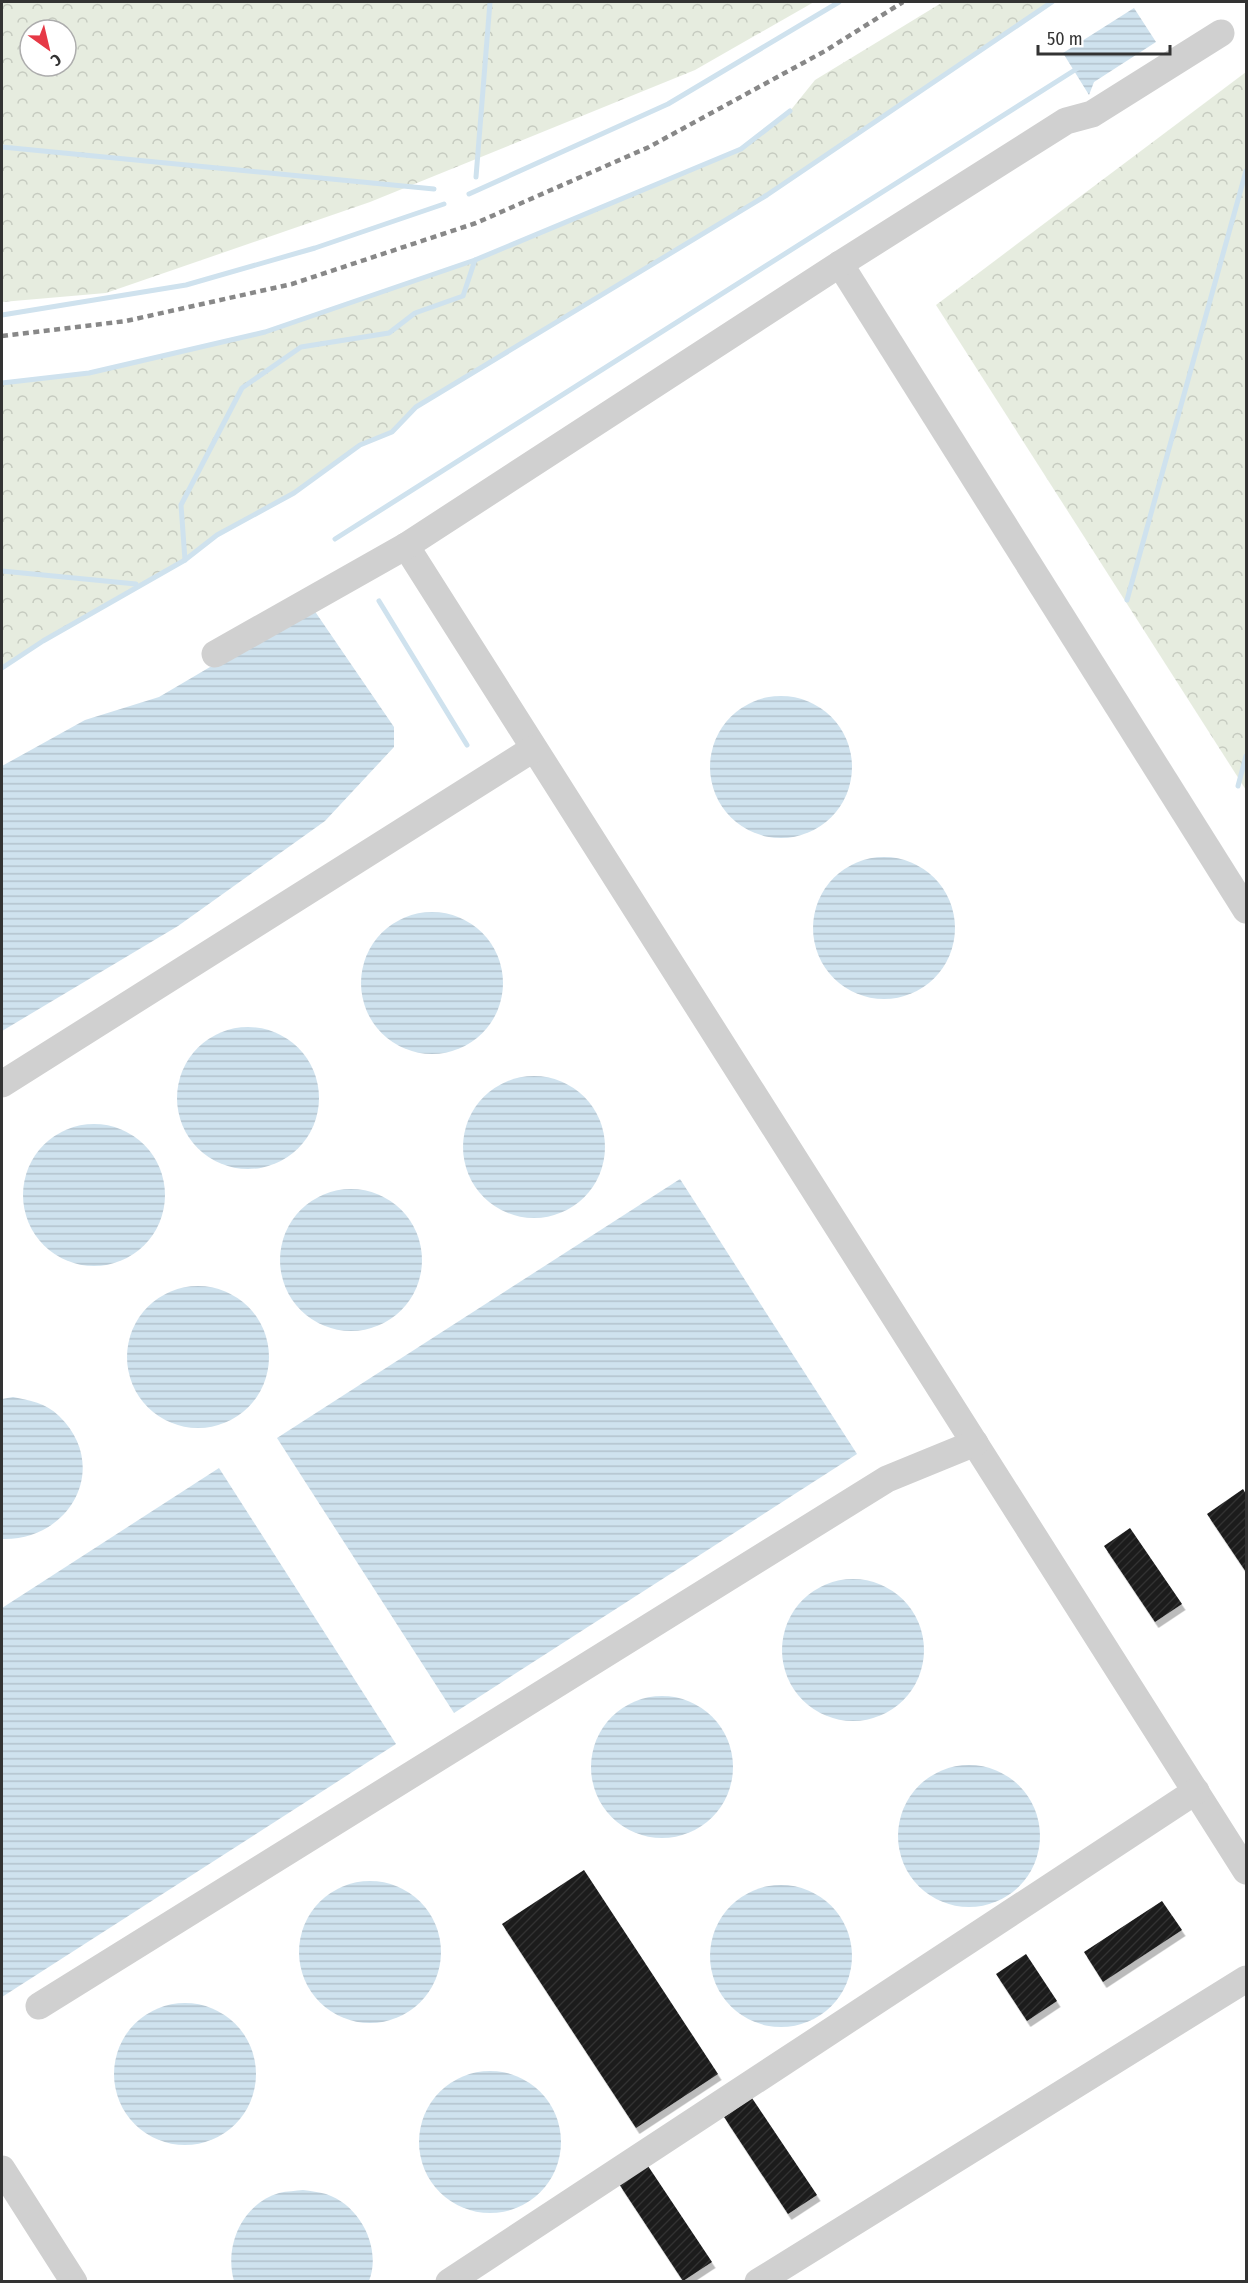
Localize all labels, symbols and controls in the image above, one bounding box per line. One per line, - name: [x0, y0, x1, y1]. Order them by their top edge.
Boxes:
- north arrow: [18, 18, 78, 78]
- scale bar: [1038, 18, 1170, 56]
- text: 50 m: [1047, 28, 1083, 50]
- text: С: [47, 50, 65, 71]

